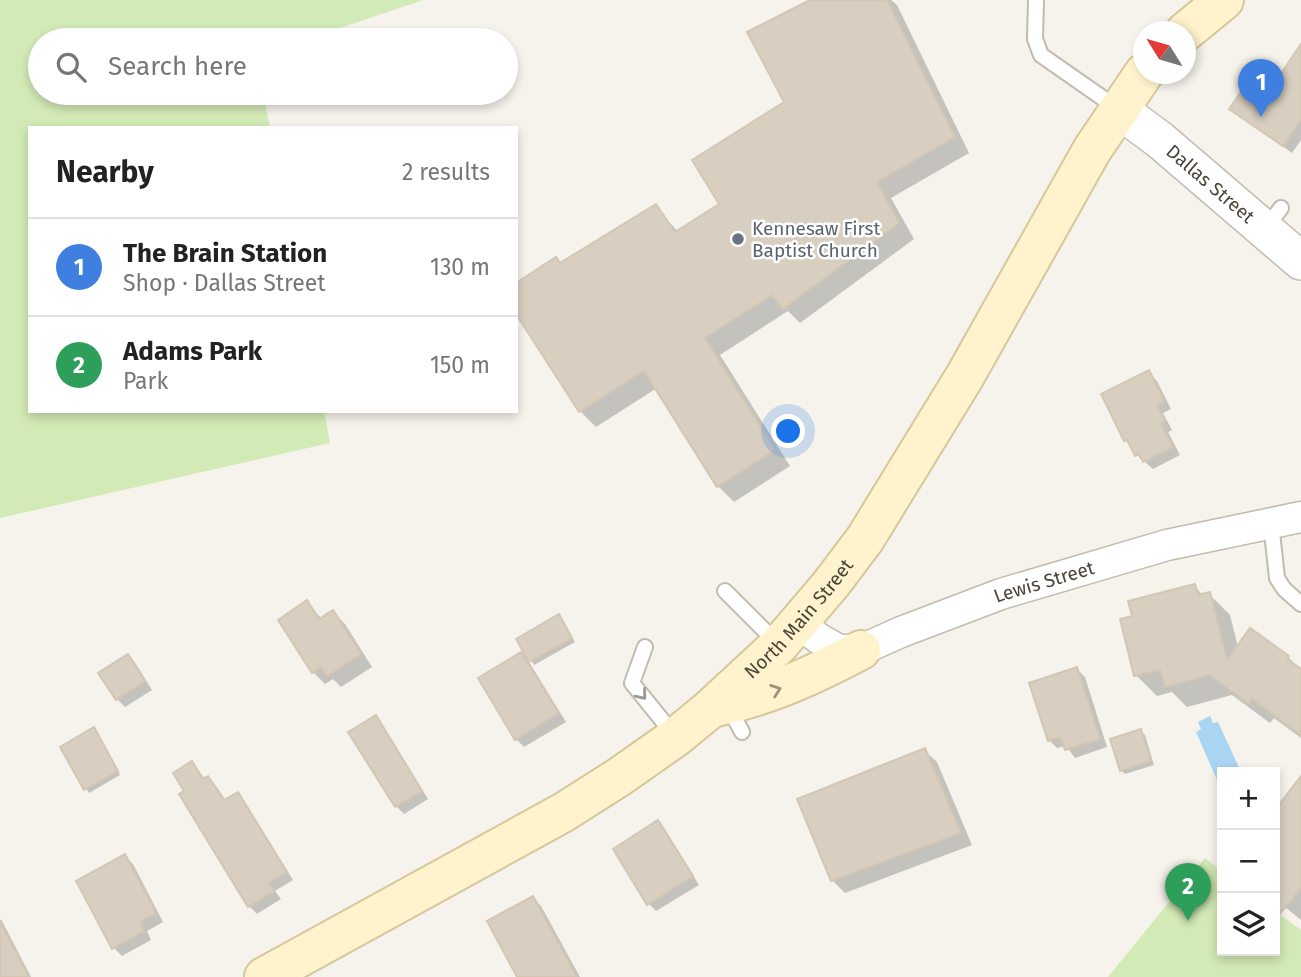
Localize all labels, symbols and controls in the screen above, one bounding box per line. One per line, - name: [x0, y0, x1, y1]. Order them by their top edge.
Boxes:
- north arrow: [1133, 21, 1196, 84]
- search box: [28, 28, 518, 105]
- icon: search: [52, 48, 90, 86]
- text: Search here: [108, 51, 247, 82]
- pin: 1: [1238, 59, 1284, 117]
- street label: Dallas Street: [1162, 139, 1260, 228]
- text: Nearby: [56, 154, 154, 190]
- text: 2 results: [402, 158, 490, 186]
- place label: Kennesaw First Baptist Church: [752, 217, 880, 262]
- marker: Kennesaw First Baptist Church: [730, 231, 746, 247]
- text: The Brain Station: [123, 238, 327, 269]
- text: 1: [74, 253, 84, 281]
- text: 130 m: [430, 253, 490, 281]
- text: Shop · Dallas Street: [123, 269, 326, 297]
- text: Adams Park: [123, 336, 262, 367]
- text: 2: [73, 351, 85, 379]
- text: 150 m: [430, 351, 490, 379]
- text: Park: [123, 367, 168, 395]
- your location: [771, 414, 805, 448]
- street label: North Main Street: [739, 554, 858, 683]
- street label: Lewis Street: [990, 556, 1097, 607]
- one-way arrow: [769, 684, 782, 698]
- one-way arrow: [634, 686, 646, 699]
- map controls: [1217, 767, 1280, 956]
- button: +: [1217, 767, 1280, 830]
- button: −: [1217, 830, 1280, 893]
- pin: 2: [1165, 863, 1211, 921]
- button: layers: [1217, 893, 1280, 956]

